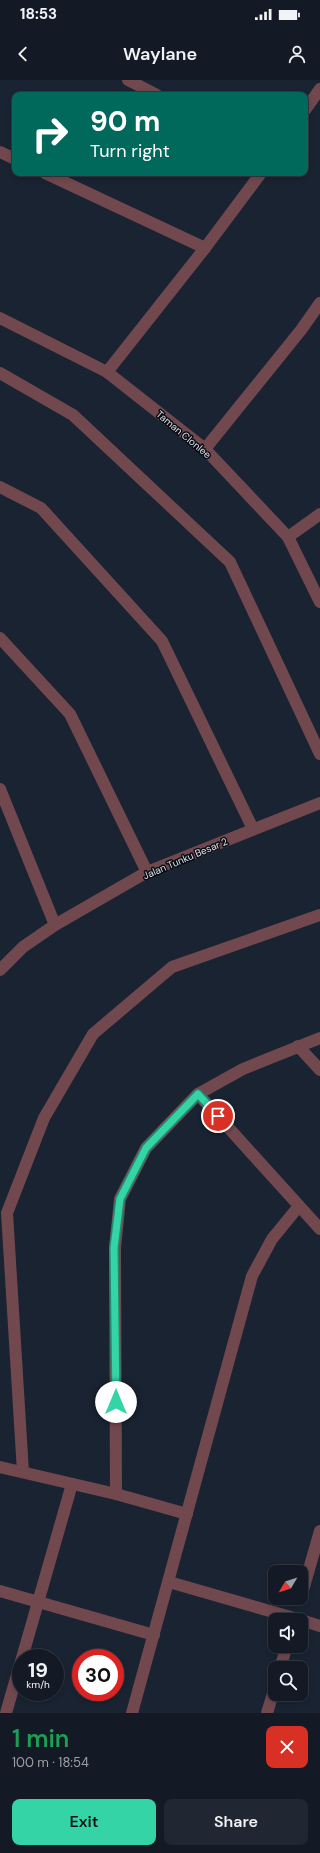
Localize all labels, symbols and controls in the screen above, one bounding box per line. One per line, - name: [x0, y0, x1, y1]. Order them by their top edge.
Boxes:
- text: 18:53: [20, 4, 57, 24]
- text: Waylane: [123, 42, 197, 66]
- icon: back: [12, 43, 34, 65]
- icon: person: [286, 43, 308, 65]
- text: 90 m: [90, 103, 160, 140]
- icon: right: [24, 108, 76, 160]
- text: Turn right: [90, 139, 170, 163]
- street label: Taman Clonlee: [154, 408, 214, 461]
- street label: Jalan Tunku Besar 2: [141, 835, 230, 882]
- pin: [201, 1099, 235, 1133]
- icon: arrive: [207, 1105, 229, 1127]
- position arrow: [95, 1381, 137, 1423]
- north arrow: [268, 1565, 308, 1605]
- map controls: [268, 1565, 308, 1701]
- button: sound: [268, 1613, 308, 1653]
- speed limit sign: 30: [72, 1649, 124, 1701]
- text: 19: [28, 1657, 48, 1683]
- button: search: [268, 1661, 308, 1701]
- text: km/h: [26, 1678, 50, 1691]
- text: 1 min: [12, 1723, 69, 1754]
- button: close: [266, 1726, 308, 1768]
- text: 100 m · 18:54: [12, 1754, 89, 1771]
- button: Exit: [12, 1799, 156, 1845]
- button: Share: [164, 1799, 308, 1845]

